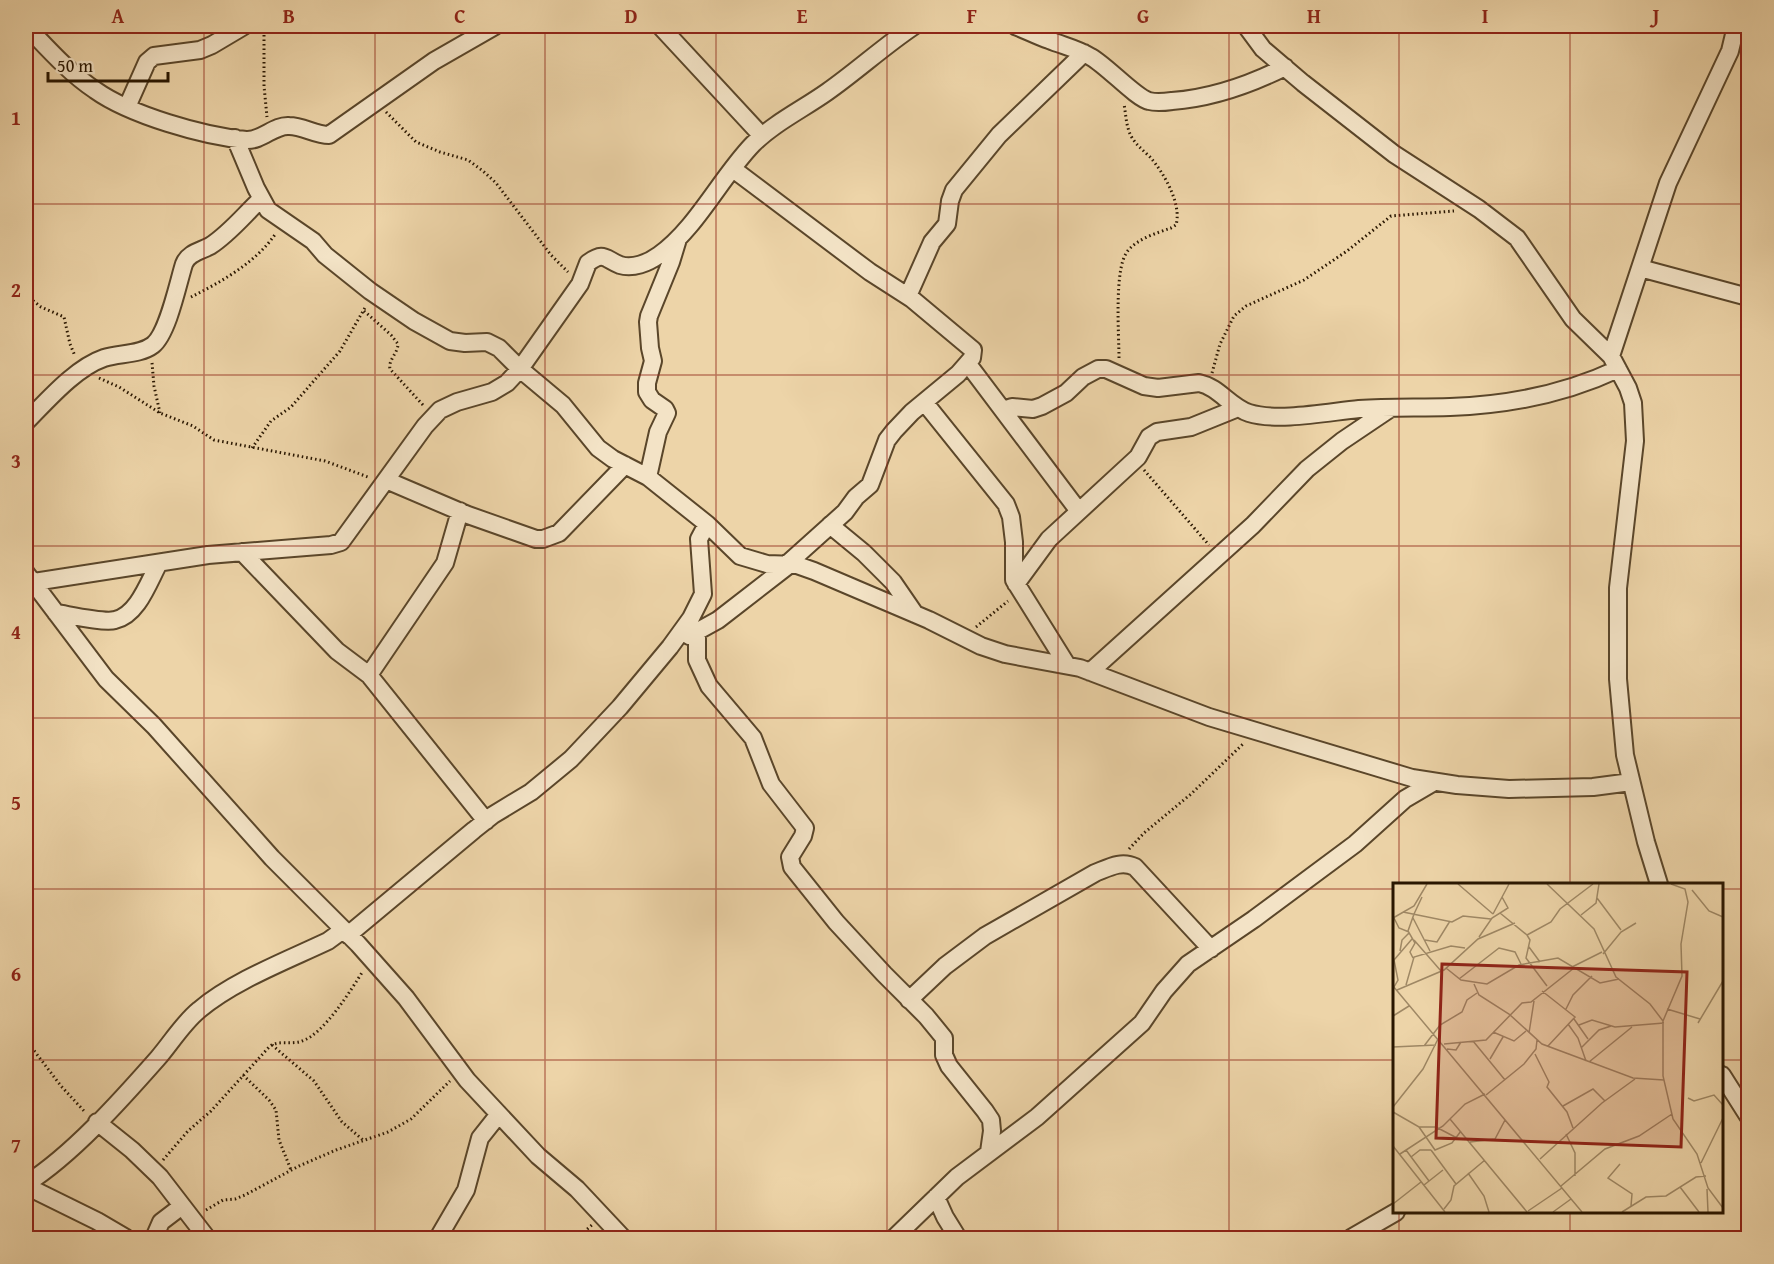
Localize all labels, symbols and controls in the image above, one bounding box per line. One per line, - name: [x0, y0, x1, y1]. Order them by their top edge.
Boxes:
- text: A: [112, 1, 125, 30]
- text: B: [283, 1, 295, 30]
- text: C: [454, 1, 466, 30]
- text: D: [624, 1, 638, 30]
- text: E: [797, 1, 808, 30]
- text: F: [967, 1, 977, 30]
- text: G: [1137, 1, 1149, 30]
- text: H: [1307, 1, 1321, 30]
- text: I: [1482, 1, 1488, 30]
- text: J: [1650, 1, 1660, 30]
- scale bar: [48, 45, 168, 83]
- text: 50 m: [57, 52, 93, 79]
- text: 1: [11, 103, 21, 132]
- text: 2: [11, 275, 21, 304]
- text: 3: [11, 446, 21, 475]
- text: 4: [11, 617, 21, 646]
- text: 5: [11, 788, 21, 817]
- inset map: [1393, 883, 1723, 1213]
- text: 6: [11, 959, 21, 988]
- text: 7: [11, 1130, 21, 1159]

